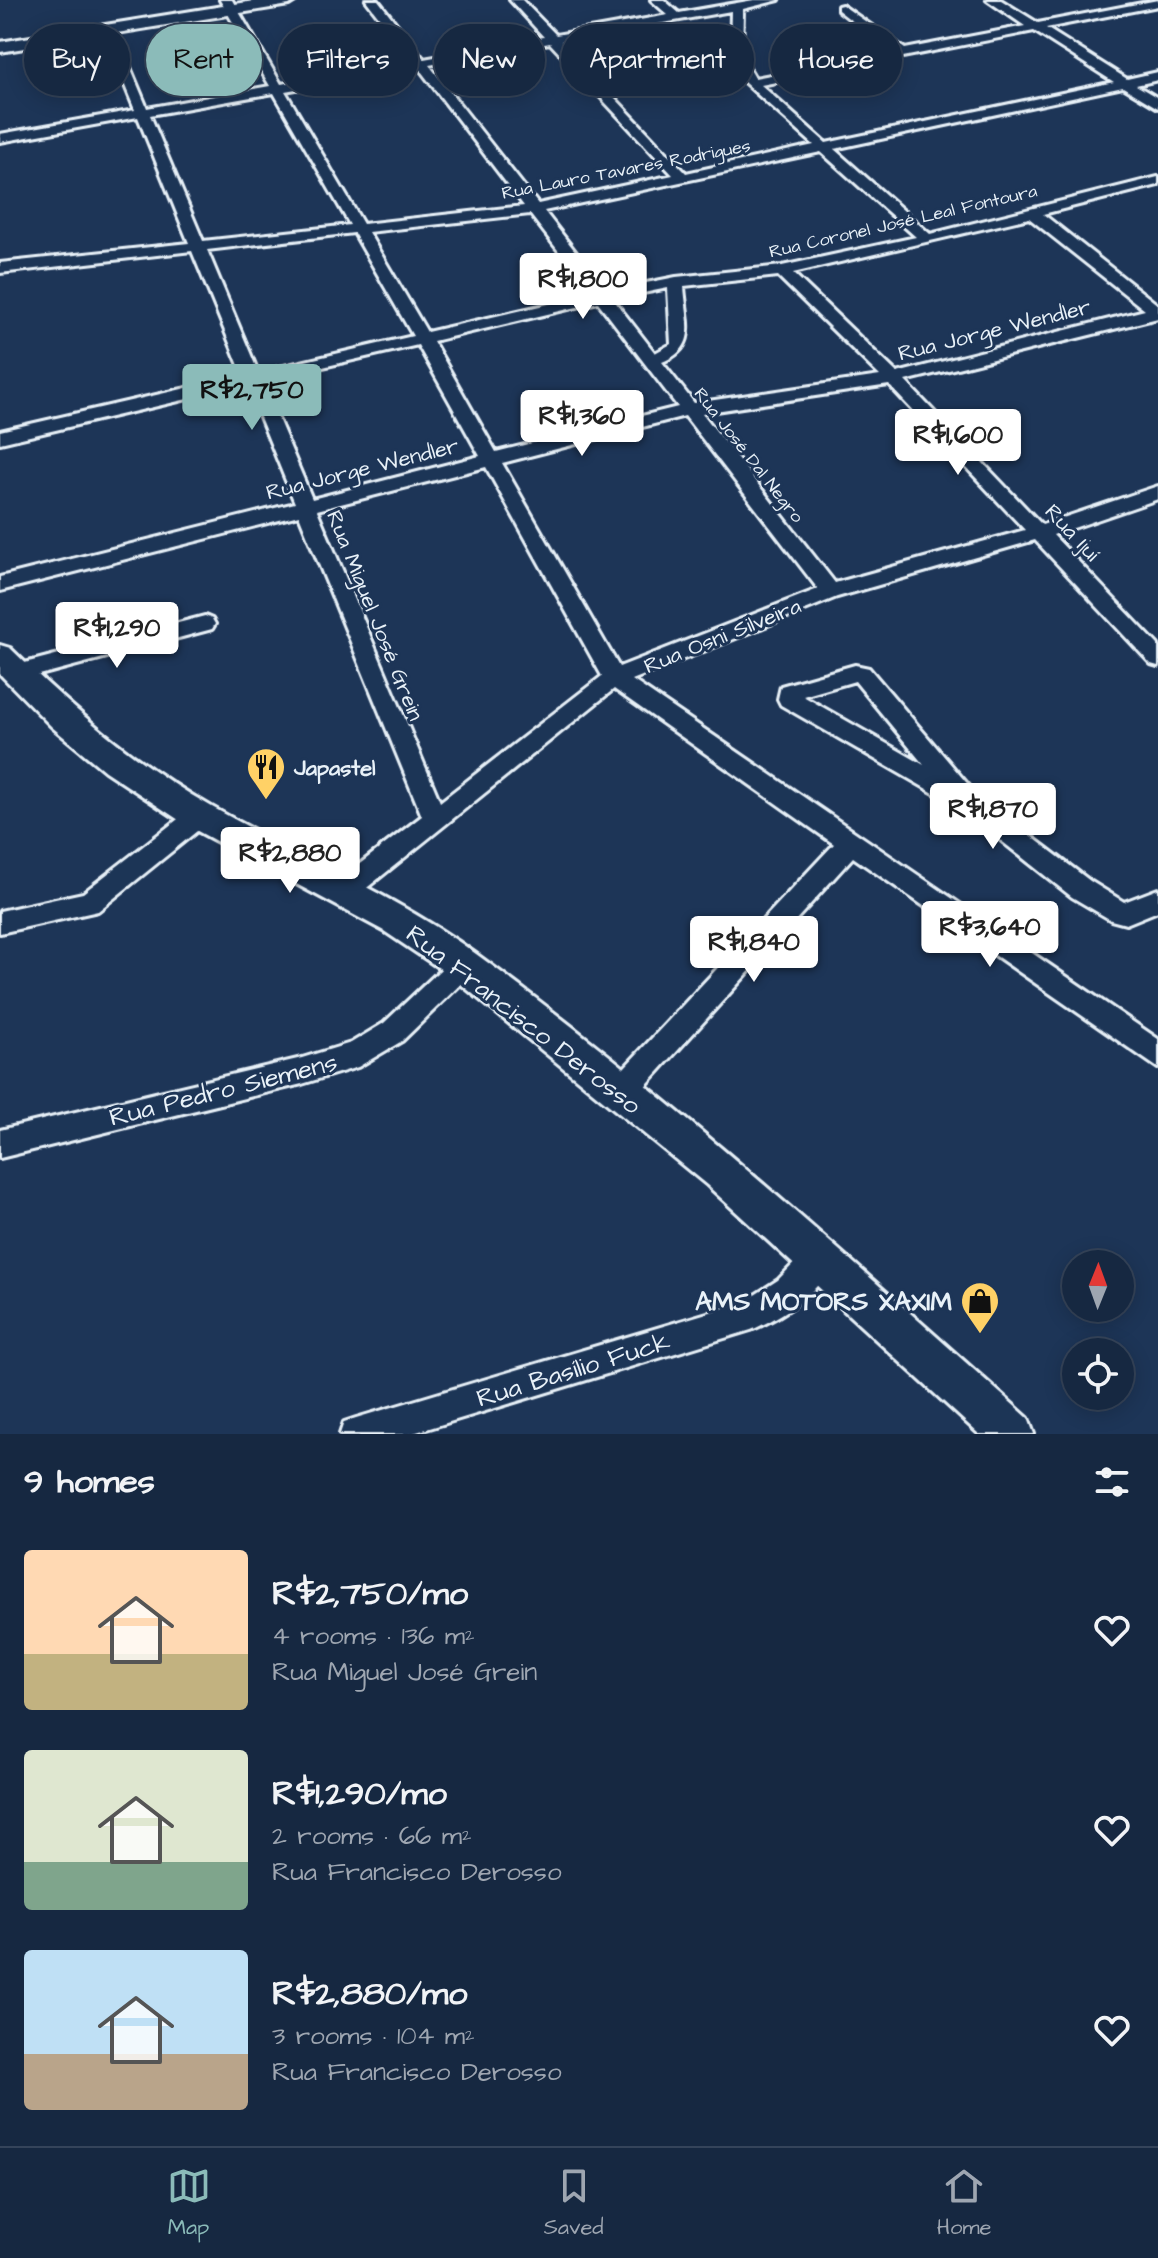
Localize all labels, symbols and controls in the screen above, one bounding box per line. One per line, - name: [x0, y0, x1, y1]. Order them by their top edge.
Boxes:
- chip: Buy: [24, 24, 130, 96]
- chip: Rent: [146, 24, 262, 96]
- chip: Filters: [278, 24, 418, 96]
- chip: New: [434, 24, 545, 96]
- chip: Apartment: [561, 24, 754, 96]
- chip: House: [770, 24, 902, 96]
- street label: Rua Lauro Tavares Rodrigues: [499, 133, 753, 207]
- street label: Rua Coronel José Leal Fontoura: [767, 178, 1040, 265]
- pin: R$1,800: [509, 253, 657, 321]
- text: R$1,800: [538, 261, 628, 297]
- street label: Rua Jorge Wendler: [895, 292, 1094, 370]
- pin: R$2,750: [178, 364, 326, 432]
- text: R$2,750: [200, 372, 304, 408]
- street label: Rua José Dal Negro: [687, 383, 809, 529]
- pin: R$1,360: [508, 390, 656, 458]
- text: R$1,360: [539, 398, 625, 434]
- pin: R$1,600: [884, 409, 1032, 477]
- text: R$1,600: [913, 417, 1003, 453]
- street label: Rua Jorge Wendler: [263, 431, 462, 509]
- street label: Rua Ijuí: [1037, 497, 1107, 569]
- street label: Rua Miguel José Grein: [317, 506, 431, 726]
- street label: Rua Osni Silveira: [639, 591, 806, 682]
- pin: R$1,290: [43, 602, 191, 670]
- text: R$1,290: [73, 610, 161, 646]
- restaurant icon: Japastel: [245, 746, 287, 801]
- place label: Japastel: [293, 753, 376, 784]
- pin: R$1,870: [919, 783, 1067, 851]
- text: R$1,870: [948, 791, 1038, 827]
- pin: R$2,880: [216, 827, 364, 895]
- text: R$2,880: [239, 835, 341, 871]
- pin: R$3,640: [916, 901, 1064, 969]
- text: R$3,640: [939, 909, 1041, 945]
- street label: Rua Francisco Derosso: [398, 916, 649, 1123]
- pin: R$1,840: [680, 916, 828, 984]
- text: R$1,840: [708, 924, 800, 960]
- street label: Rua Pedro Siemens: [105, 1044, 341, 1136]
- north arrow: [1062, 1250, 1134, 1322]
- map controls: [1062, 1250, 1134, 1410]
- shop icon: AMS MOTORS XAXIM: [959, 1280, 1001, 1335]
- place label: AMS MOTORS XAXIM: [695, 1284, 952, 1320]
- street label: Rua Basílio Fuck: [472, 1323, 675, 1417]
- button: locate: [1062, 1338, 1134, 1410]
- text: 9 homes: [24, 1458, 155, 1506]
- icon: filters: [1090, 1460, 1134, 1504]
- text: R$2,750/mo: [272, 1570, 468, 1618]
- icon: home: [88, 1582, 184, 1678]
- icon: heart: [1090, 1608, 1134, 1652]
- text: 4 rooms · 136 m²: [272, 1618, 475, 1654]
- text: Rua Miguel José Grein: [272, 1654, 537, 1690]
- text: R$1,290/mo: [272, 1770, 447, 1818]
- icon: home: [88, 1782, 184, 1878]
- icon: heart: [1090, 1808, 1134, 1852]
- text: 2 rooms · 66 m²: [272, 1818, 472, 1854]
- text: Rua Francisco Derosso: [272, 1854, 562, 1890]
- text: R$2,880/mo: [272, 1970, 467, 2018]
- icon: home: [88, 1982, 184, 2078]
- icon: heart: [1090, 2008, 1134, 2052]
- text: 3 rooms · 104 m²: [272, 2018, 475, 2054]
- text: Rua Francisco Derosso: [272, 2054, 562, 2090]
- tab: Map: [167, 2164, 211, 2243]
- tab: Saved: [544, 2164, 604, 2243]
- tab: Home: [937, 2164, 991, 2243]

